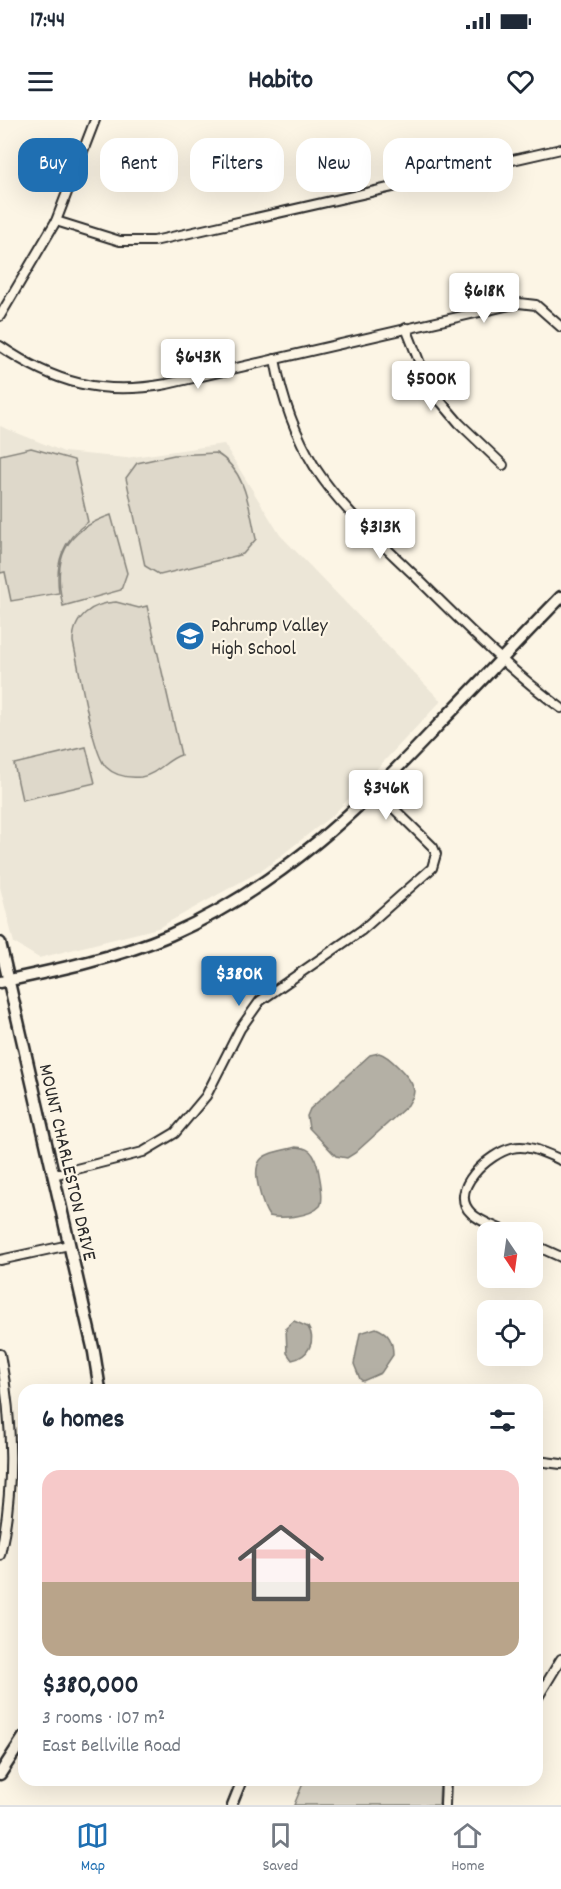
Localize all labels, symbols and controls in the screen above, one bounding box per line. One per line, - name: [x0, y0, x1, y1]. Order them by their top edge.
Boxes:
- text: 17:44: [30, 6, 65, 37]
- text: Habito: [248, 62, 313, 101]
- icon: menu: [24, 65, 57, 98]
- icon: heart: [504, 65, 537, 98]
- chip: Buy: [18, 138, 88, 192]
- chip: Rent: [100, 138, 178, 192]
- chip: Filters: [190, 138, 284, 192]
- chip: New: [296, 138, 371, 192]
- chip: Apartment: [383, 138, 513, 192]
- pin: $618K: [442, 273, 526, 324]
- text: $618K: [463, 278, 505, 306]
- pin: $643K: [156, 339, 240, 390]
- text: $643K: [175, 344, 221, 372]
- pin: $500K: [389, 361, 473, 412]
- text: $500K: [406, 366, 456, 394]
- pin: $313K: [338, 509, 422, 560]
- text: $313K: [359, 514, 401, 542]
- place label: Pahrump Valley High School: [211, 613, 329, 664]
- school or university icon: Pahrump Valley High School: [174, 620, 206, 652]
- pin: $346K: [344, 770, 428, 821]
- text: $346K: [363, 775, 409, 803]
- pin: $380K: [197, 956, 281, 1007]
- text: $380K: [215, 961, 263, 989]
- street label: MOUNT CHARLESTON DRIVE: [30, 1062, 102, 1264]
- north arrow: [477, 1222, 543, 1288]
- map controls: [477, 1222, 543, 1366]
- button: locate: [477, 1300, 543, 1366]
- text: 6 homes: [42, 1402, 124, 1439]
- icon: filters: [486, 1404, 519, 1437]
- icon: home: [227, 1509, 335, 1617]
- text: $380,000: [42, 1668, 139, 1705]
- text: 3 rooms · 107 m²: [42, 1705, 165, 1733]
- text: East Bellville Road: [42, 1733, 181, 1761]
- tab: Map: [76, 1819, 109, 1878]
- tab: Saved: [262, 1819, 298, 1878]
- tab: Home: [451, 1819, 485, 1878]

